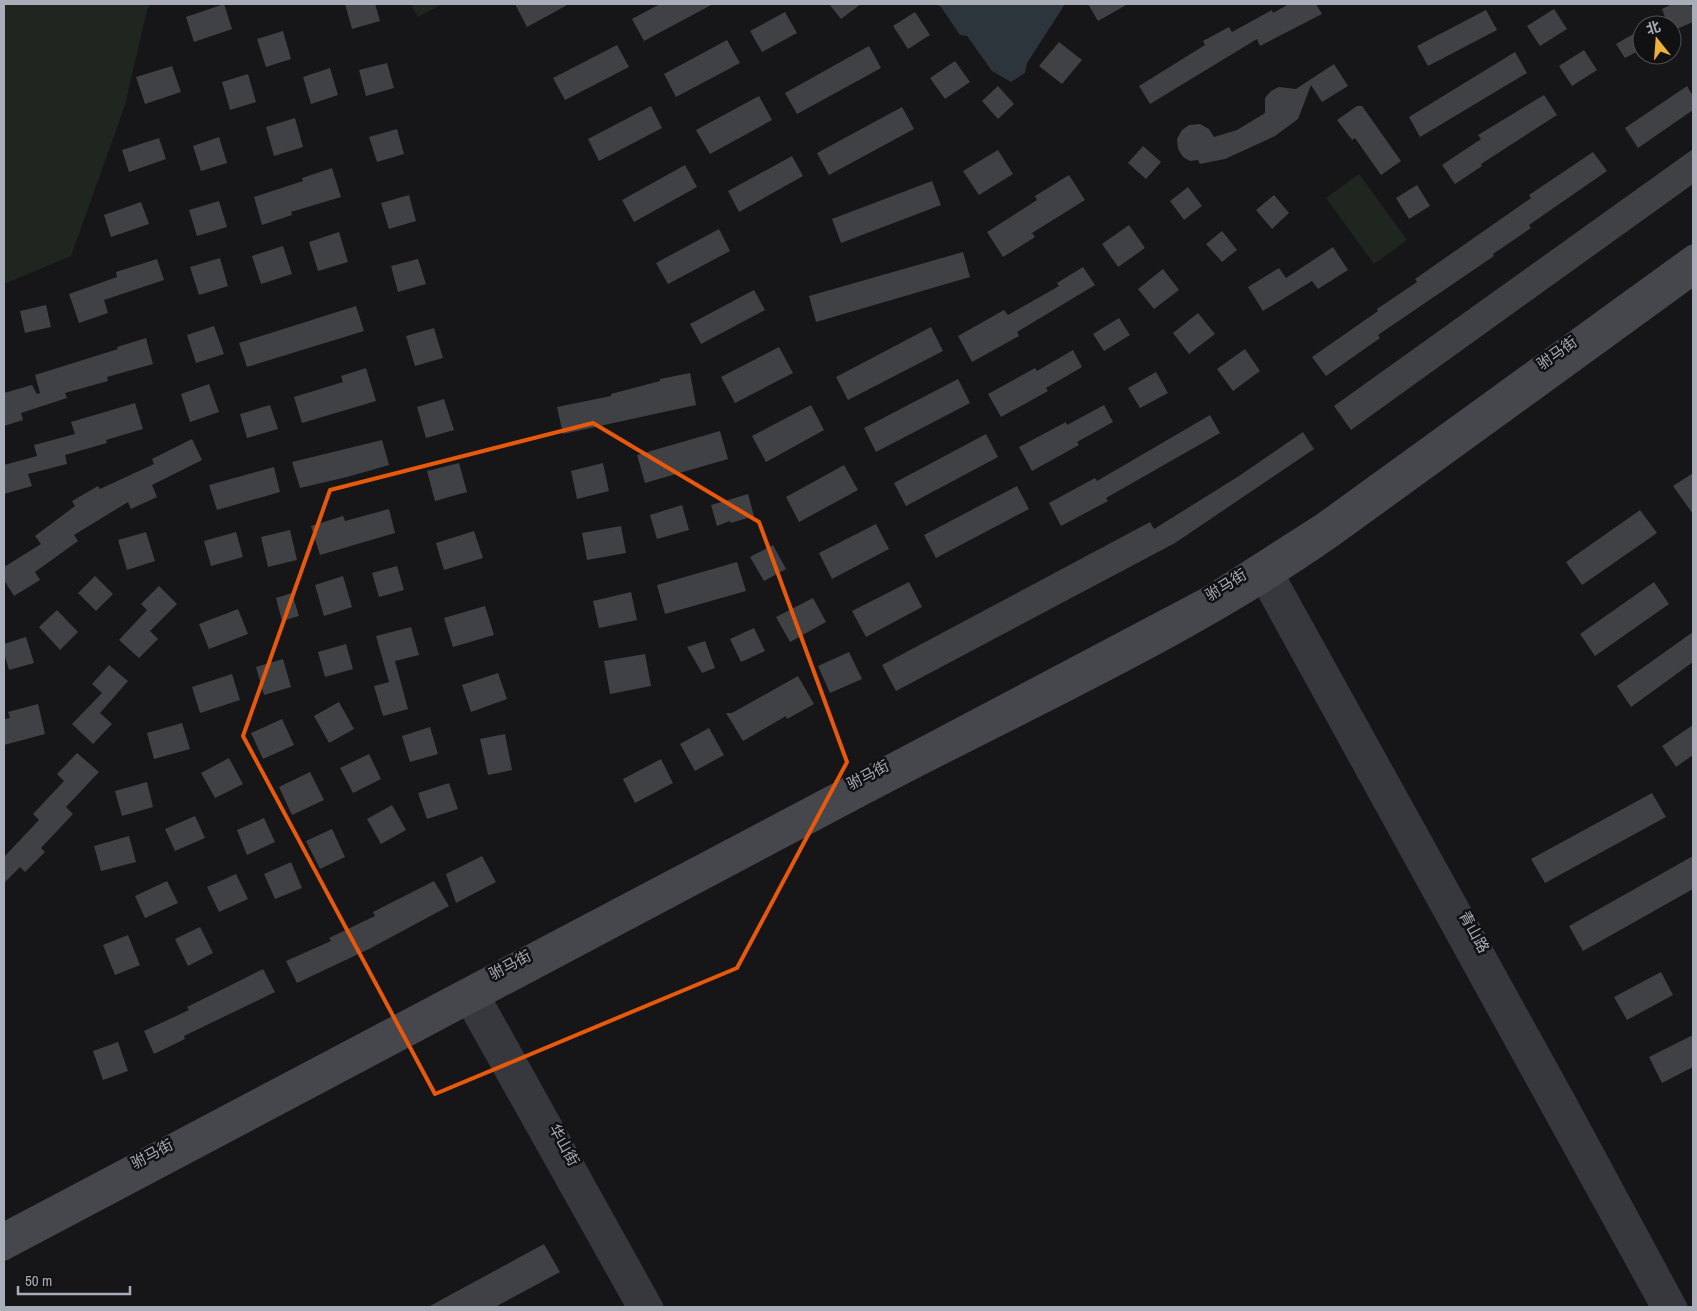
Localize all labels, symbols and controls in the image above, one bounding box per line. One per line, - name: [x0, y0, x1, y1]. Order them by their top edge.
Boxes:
- north arrow: [1632, 15, 1682, 65]
- text: 北: [1644, 17, 1663, 38]
- street label: 驸马街: [1532, 331, 1581, 374]
- street label: 驸马街: [1201, 564, 1250, 605]
- street label: 驸马街: [843, 755, 893, 794]
- street label: 青山路: [1454, 907, 1495, 957]
- street label: 驸马街: [485, 945, 535, 984]
- street label: 华山街: [544, 1120, 585, 1170]
- street label: 驸马街: [127, 1134, 177, 1173]
- scale bar: [18, 1264, 130, 1296]
- text: 50 m: [25, 1270, 52, 1291]

